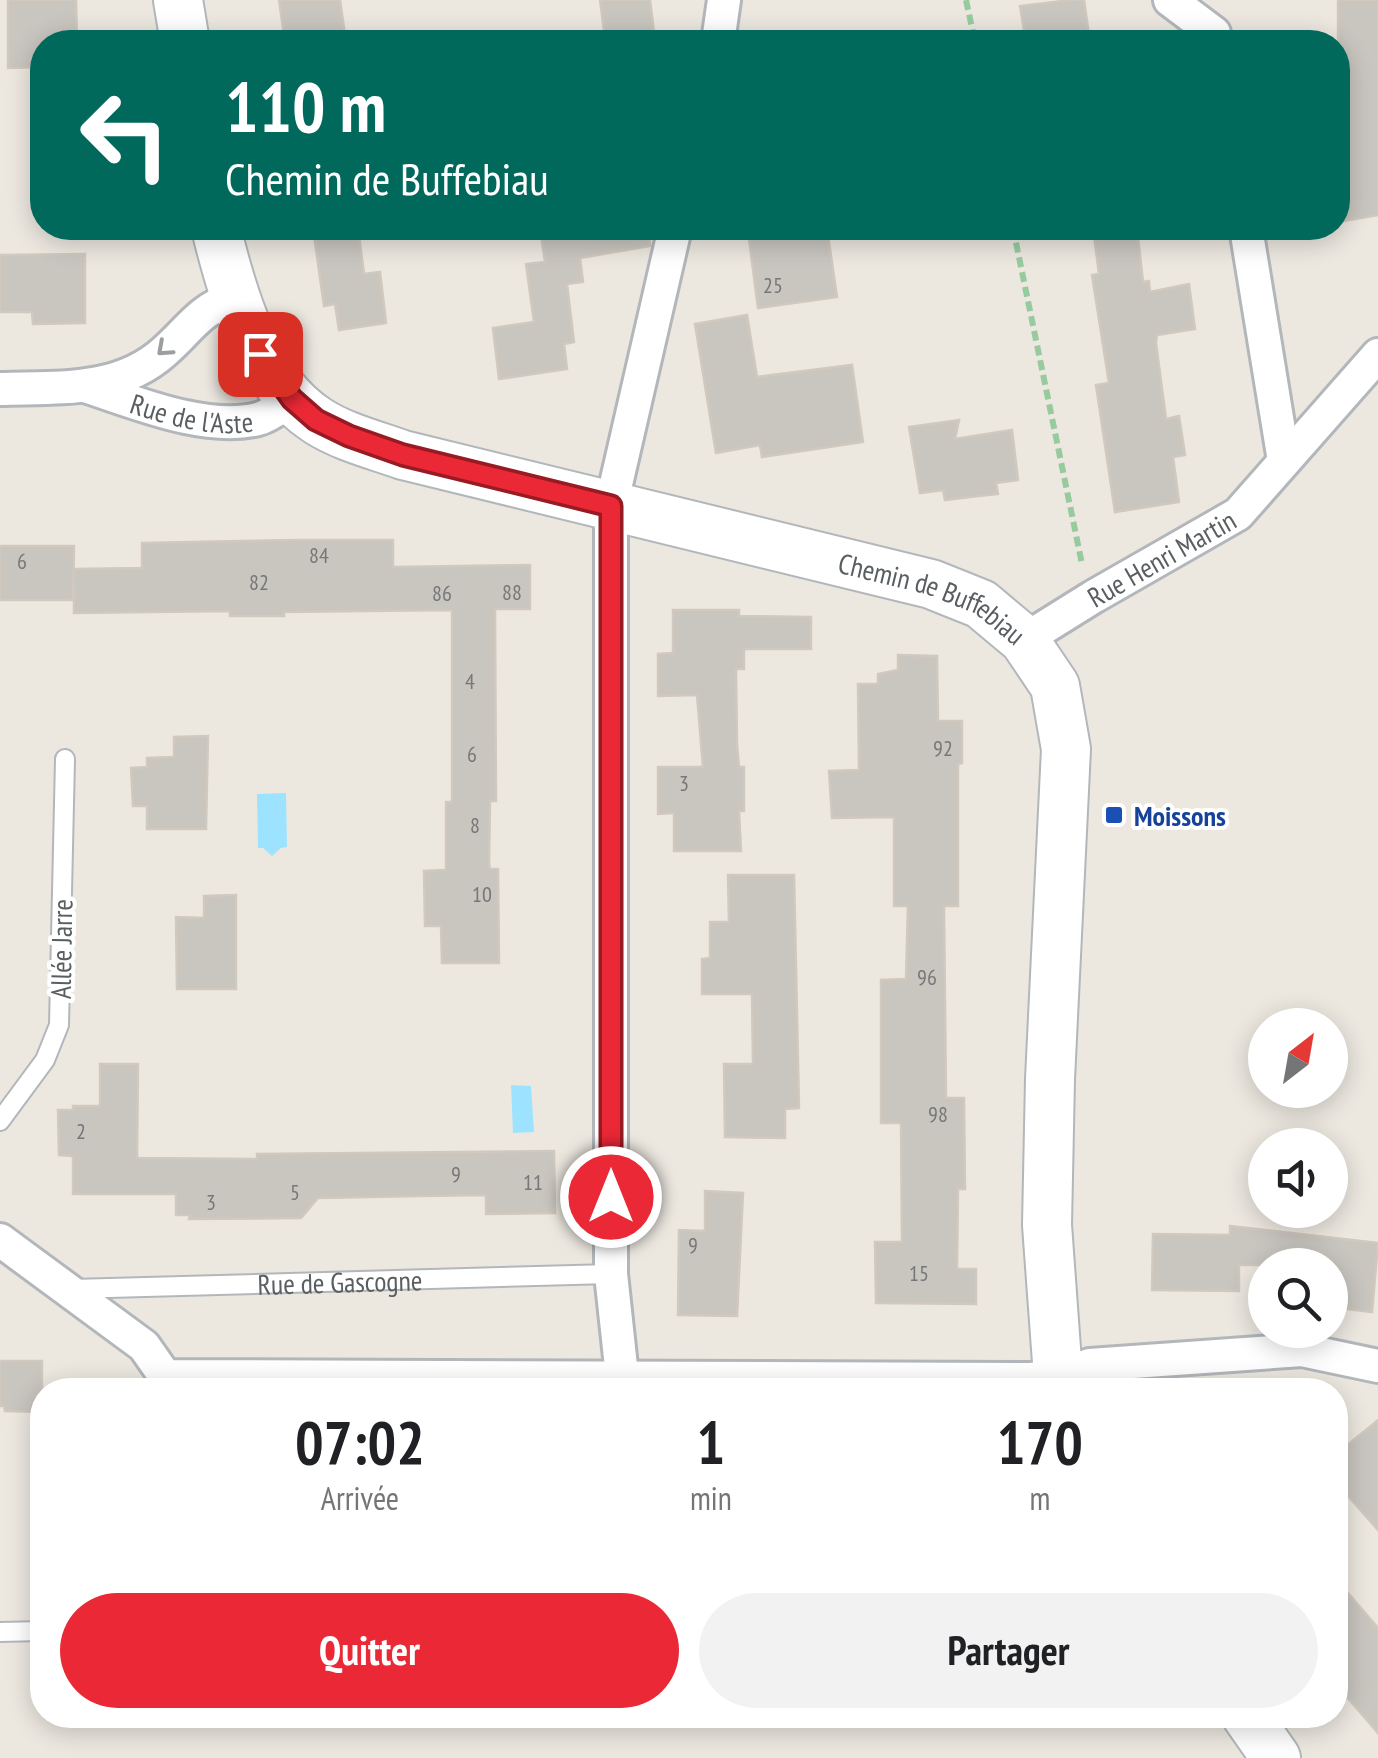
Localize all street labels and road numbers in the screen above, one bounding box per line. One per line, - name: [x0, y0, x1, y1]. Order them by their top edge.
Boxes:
- street label: Rue de l'Aste: [126, 384, 255, 441]
- street label: Rue Henri Martin: [1080, 501, 1242, 615]
- street label: Chemin de Buffebiau: [835, 544, 1034, 652]
- street label: Allée Jarre: [42, 899, 80, 999]
- street label: Rue de Gascogne: [257, 1261, 423, 1302]

